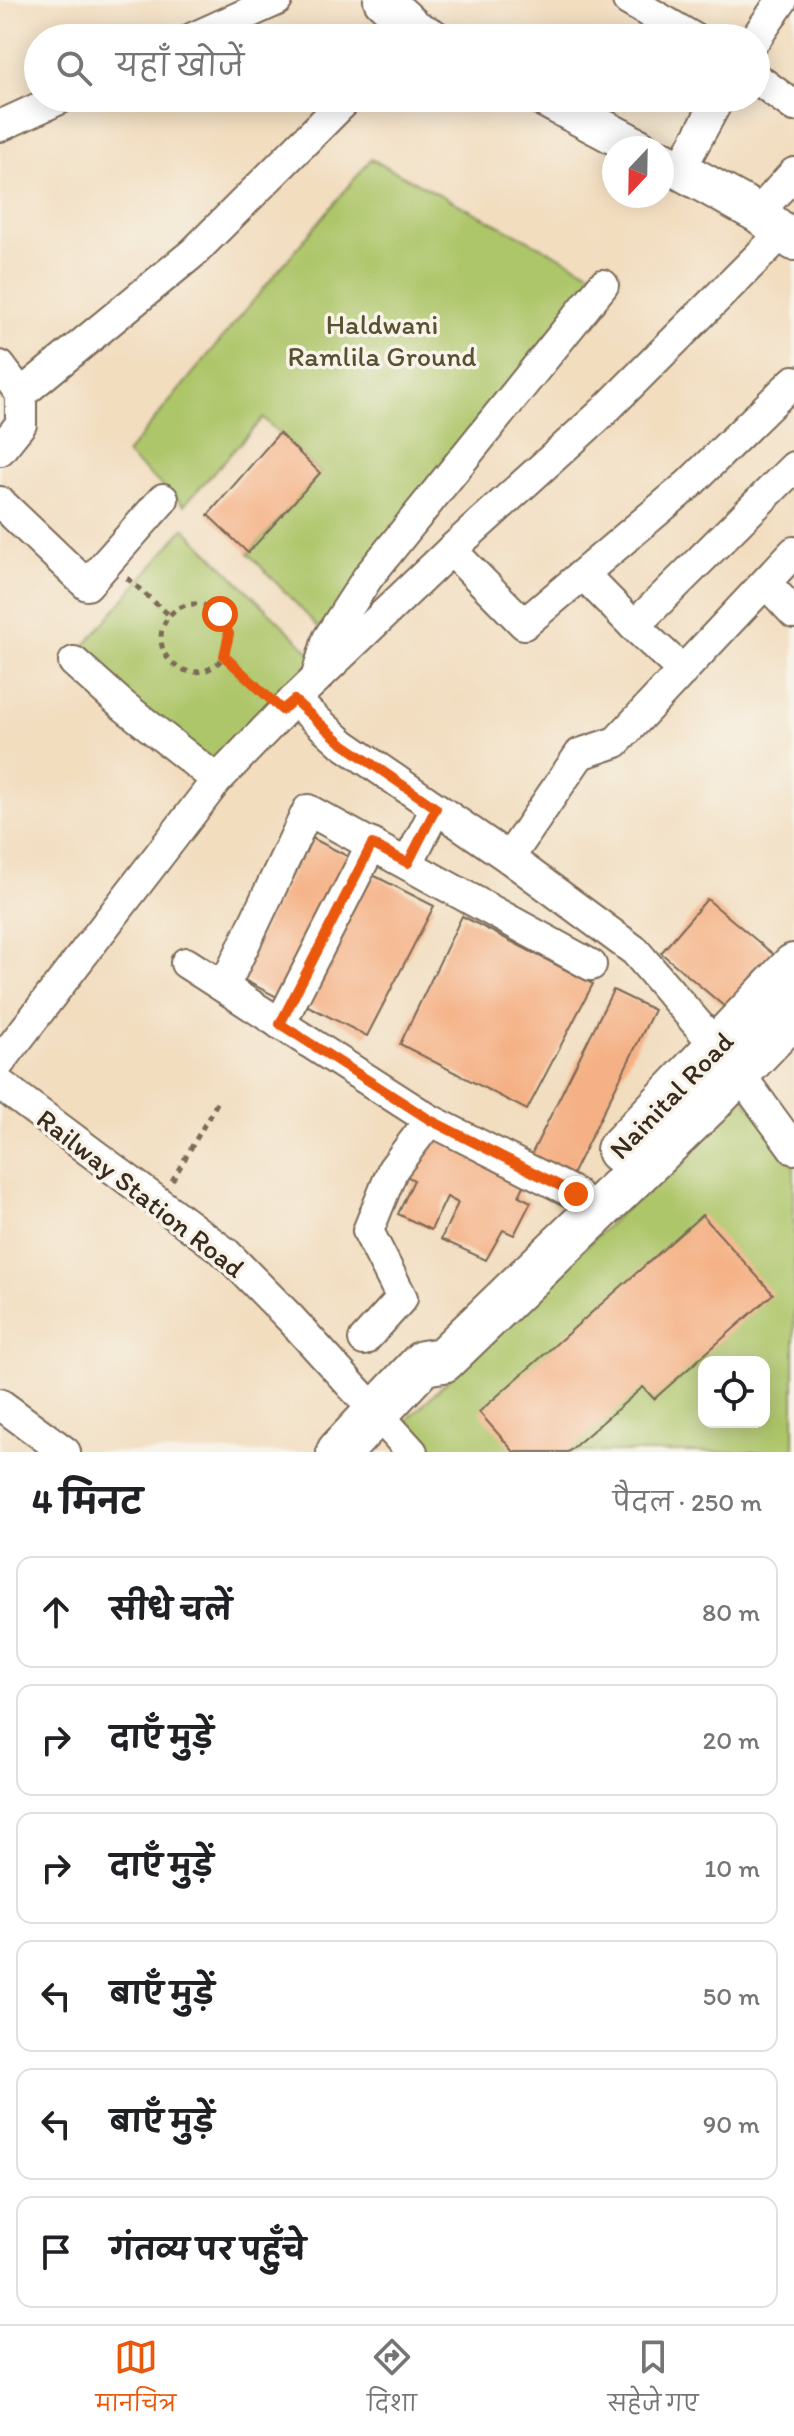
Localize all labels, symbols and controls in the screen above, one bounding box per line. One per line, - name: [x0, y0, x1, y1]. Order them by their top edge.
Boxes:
- search box: [24, 24, 770, 112]
- icon: search: [52, 46, 96, 90]
- text: यहाँ खोजें: [116, 47, 244, 84]
- north arrow: [602, 136, 674, 208]
- park label: Haldwani Ramlila Ground: [287, 307, 477, 373]
- route start: [202, 596, 238, 632]
- street label: Nainital Road: [602, 1024, 741, 1166]
- street label: Railway Station Road: [30, 1101, 252, 1285]
- route end: [558, 1176, 594, 1212]
- map controls: [698, 1356, 770, 1428]
- button: locate: [698, 1356, 770, 1428]
- text: 4 मिनट: [32, 1481, 143, 1522]
- text: पैदल · 250 m: [613, 1486, 762, 1518]
- icon: ahead: [34, 1590, 78, 1634]
- text: सीधे चलें: [110, 1591, 232, 1628]
- text: 80 m: [702, 1596, 760, 1628]
- icon: right: [34, 1718, 78, 1762]
- text: दाएँ मुड़ें: [110, 1719, 213, 1756]
- text: 20 m: [703, 1724, 760, 1756]
- icon: right: [34, 1846, 78, 1890]
- text: दाएँ मुड़ें: [110, 1847, 213, 1884]
- text: 10 m: [704, 1852, 760, 1884]
- icon: left: [34, 1974, 78, 2018]
- text: बाएँ मुड़ें: [110, 1975, 214, 2012]
- text: 50 m: [703, 1980, 760, 2012]
- icon: left: [34, 2102, 78, 2146]
- text: बाएँ मुड़ें: [110, 2103, 214, 2140]
- text: 90 m: [703, 2108, 760, 2140]
- icon: arrive: [34, 2230, 78, 2274]
- text: गंतव्य पर पहुँचे: [110, 2231, 306, 2268]
- tab: मानचित्र: [95, 2335, 176, 2428]
- tab: दिशा: [367, 2335, 417, 2428]
- tab: सहेजे गए: [608, 2335, 699, 2428]

